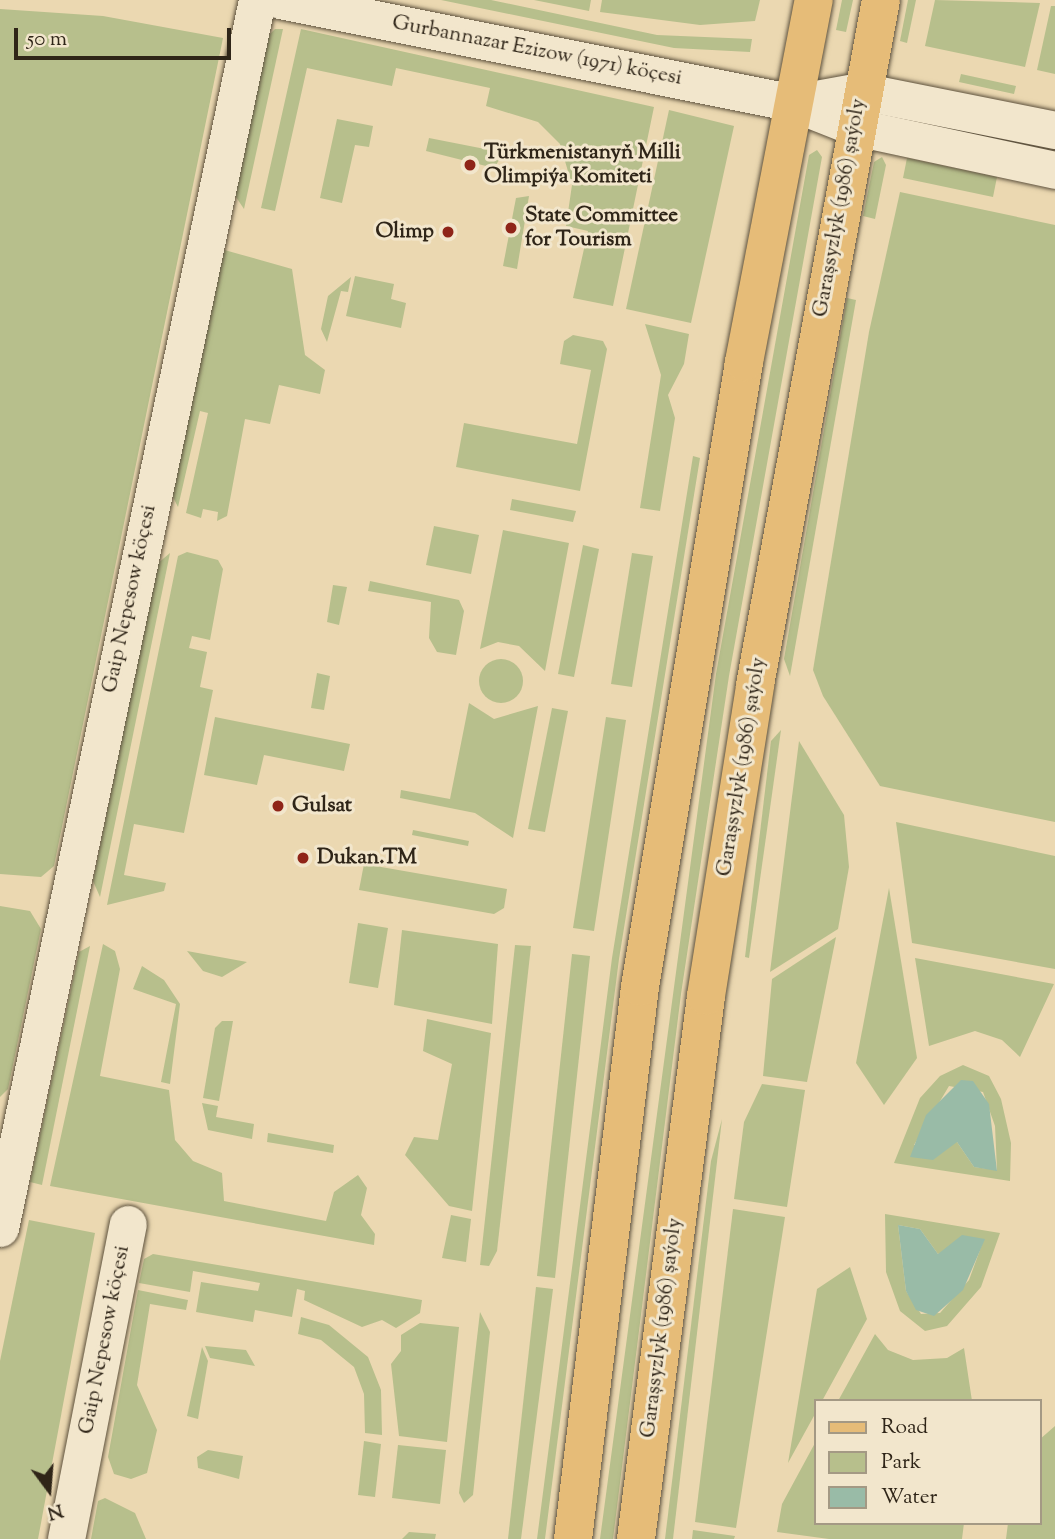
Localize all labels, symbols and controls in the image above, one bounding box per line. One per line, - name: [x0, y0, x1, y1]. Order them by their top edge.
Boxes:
- street label: Gurbannazar Ezizow (1971) köçesi: [390, 11, 684, 91]
- scale bar: [18, 14, 234, 58]
- text: 50 m: [27, 25, 67, 55]
- street label: Garaşsyzlyk (1986) şaýoly: [808, 97, 872, 319]
- place label: Türkmenistanyň Milli Olimpiýa Komiteti: [484, 140, 681, 190]
- marker: Türkmenistanyň Milli Olimpiýa Komiteti: [462, 157, 478, 173]
- place label: State Committee for Tourism: [525, 203, 678, 253]
- place label: Olimp: [375, 219, 434, 245]
- marker: State Committee for Tourism: [503, 220, 519, 236]
- marker: Olimp: [440, 224, 456, 240]
- street label: Gaip Nepesow köçesi: [98, 503, 162, 695]
- street label: Garaşsyzlyk (1986) şaýoly: [712, 656, 772, 878]
- place label: Gulsat: [292, 793, 352, 819]
- marker: Gulsat: [270, 798, 286, 814]
- place label: Dukan.TM: [317, 845, 417, 871]
- marker: Dukan.TM: [295, 850, 311, 866]
- street label: Garaşsyzlyk (1986) şaýoly: [636, 1217, 688, 1439]
- street label: Gaip Nepesow köçesi: [74, 1244, 136, 1436]
- legend: [814, 1399, 1041, 1525]
- text: Road: [881, 1413, 928, 1443]
- text: Park: [881, 1448, 921, 1478]
- north arrow: [14, 1455, 84, 1525]
- text: Water: [881, 1483, 937, 1513]
- text: N: [44, 1496, 66, 1526]

